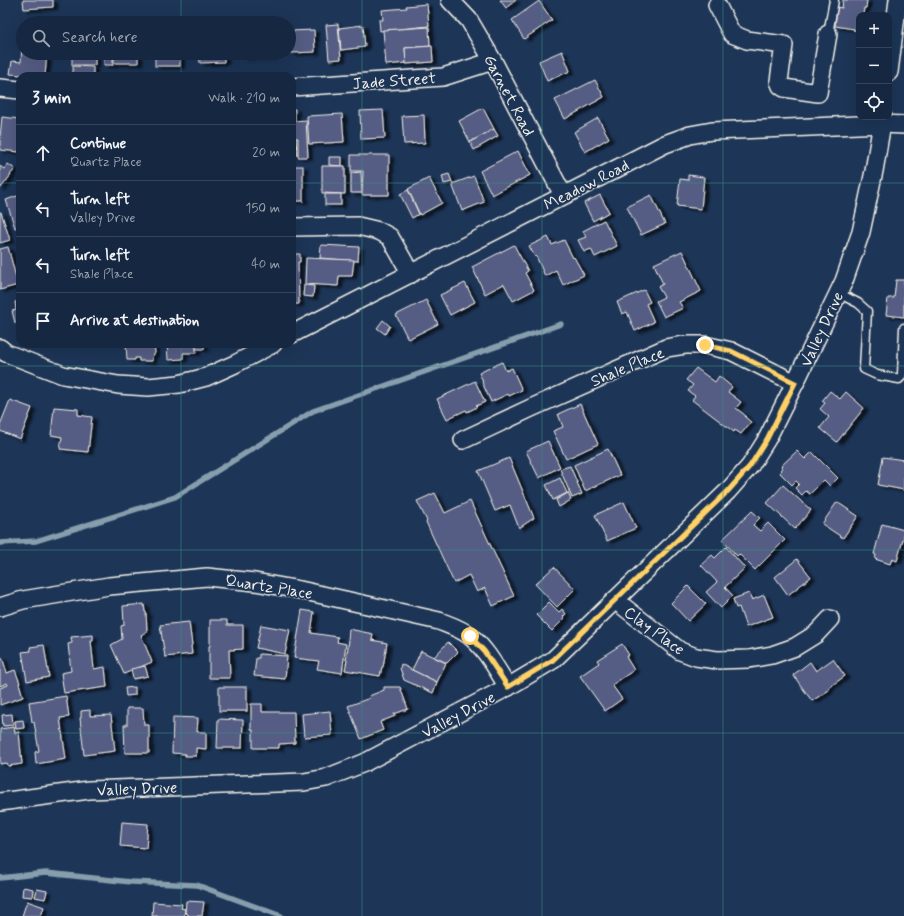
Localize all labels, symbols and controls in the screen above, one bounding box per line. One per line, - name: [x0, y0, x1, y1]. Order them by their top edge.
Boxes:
- map controls: [856, 12, 892, 120]
- button: +: [856, 12, 892, 48]
- search box: [16, 16, 296, 60]
- icon: search: [30, 27, 52, 49]
- text: Search here: [62, 28, 138, 48]
- button: −: [856, 48, 892, 84]
- street label: Garnet Road: [478, 51, 539, 140]
- street label: Jade Street: [352, 68, 437, 95]
- button: locate: [856, 84, 892, 120]
- text: 3 min: [32, 87, 71, 109]
- text: Walk · 210 m: [208, 90, 280, 107]
- text: Continue: [70, 134, 126, 154]
- icon: ahead: [32, 142, 54, 164]
- text: 20 m: [252, 144, 280, 161]
- text: Quartz Place: [70, 154, 142, 171]
- street label: Meadow Road: [541, 155, 633, 216]
- text: Turn left: [70, 190, 130, 210]
- icon: left: [32, 198, 54, 220]
- text: 150 m: [246, 200, 280, 217]
- text: Valley Drive: [70, 210, 135, 227]
- text: Turn left: [70, 246, 130, 266]
- icon: left: [32, 254, 54, 276]
- text: 40 m: [251, 256, 280, 273]
- text: Shale Place: [70, 266, 133, 283]
- street label: Valley Drive: [796, 289, 849, 371]
- icon: arrive: [32, 310, 54, 332]
- text: Arrive at destination: [70, 311, 199, 331]
- route end: [696, 336, 714, 354]
- street label: Shale Place: [588, 342, 668, 392]
- street label: Quartz Place: [224, 570, 314, 605]
- street label: Clay Place: [619, 602, 689, 660]
- route start: [461, 627, 479, 645]
- street label: Valley Drive: [418, 687, 499, 744]
- street label: Valley Drive: [96, 778, 178, 801]

